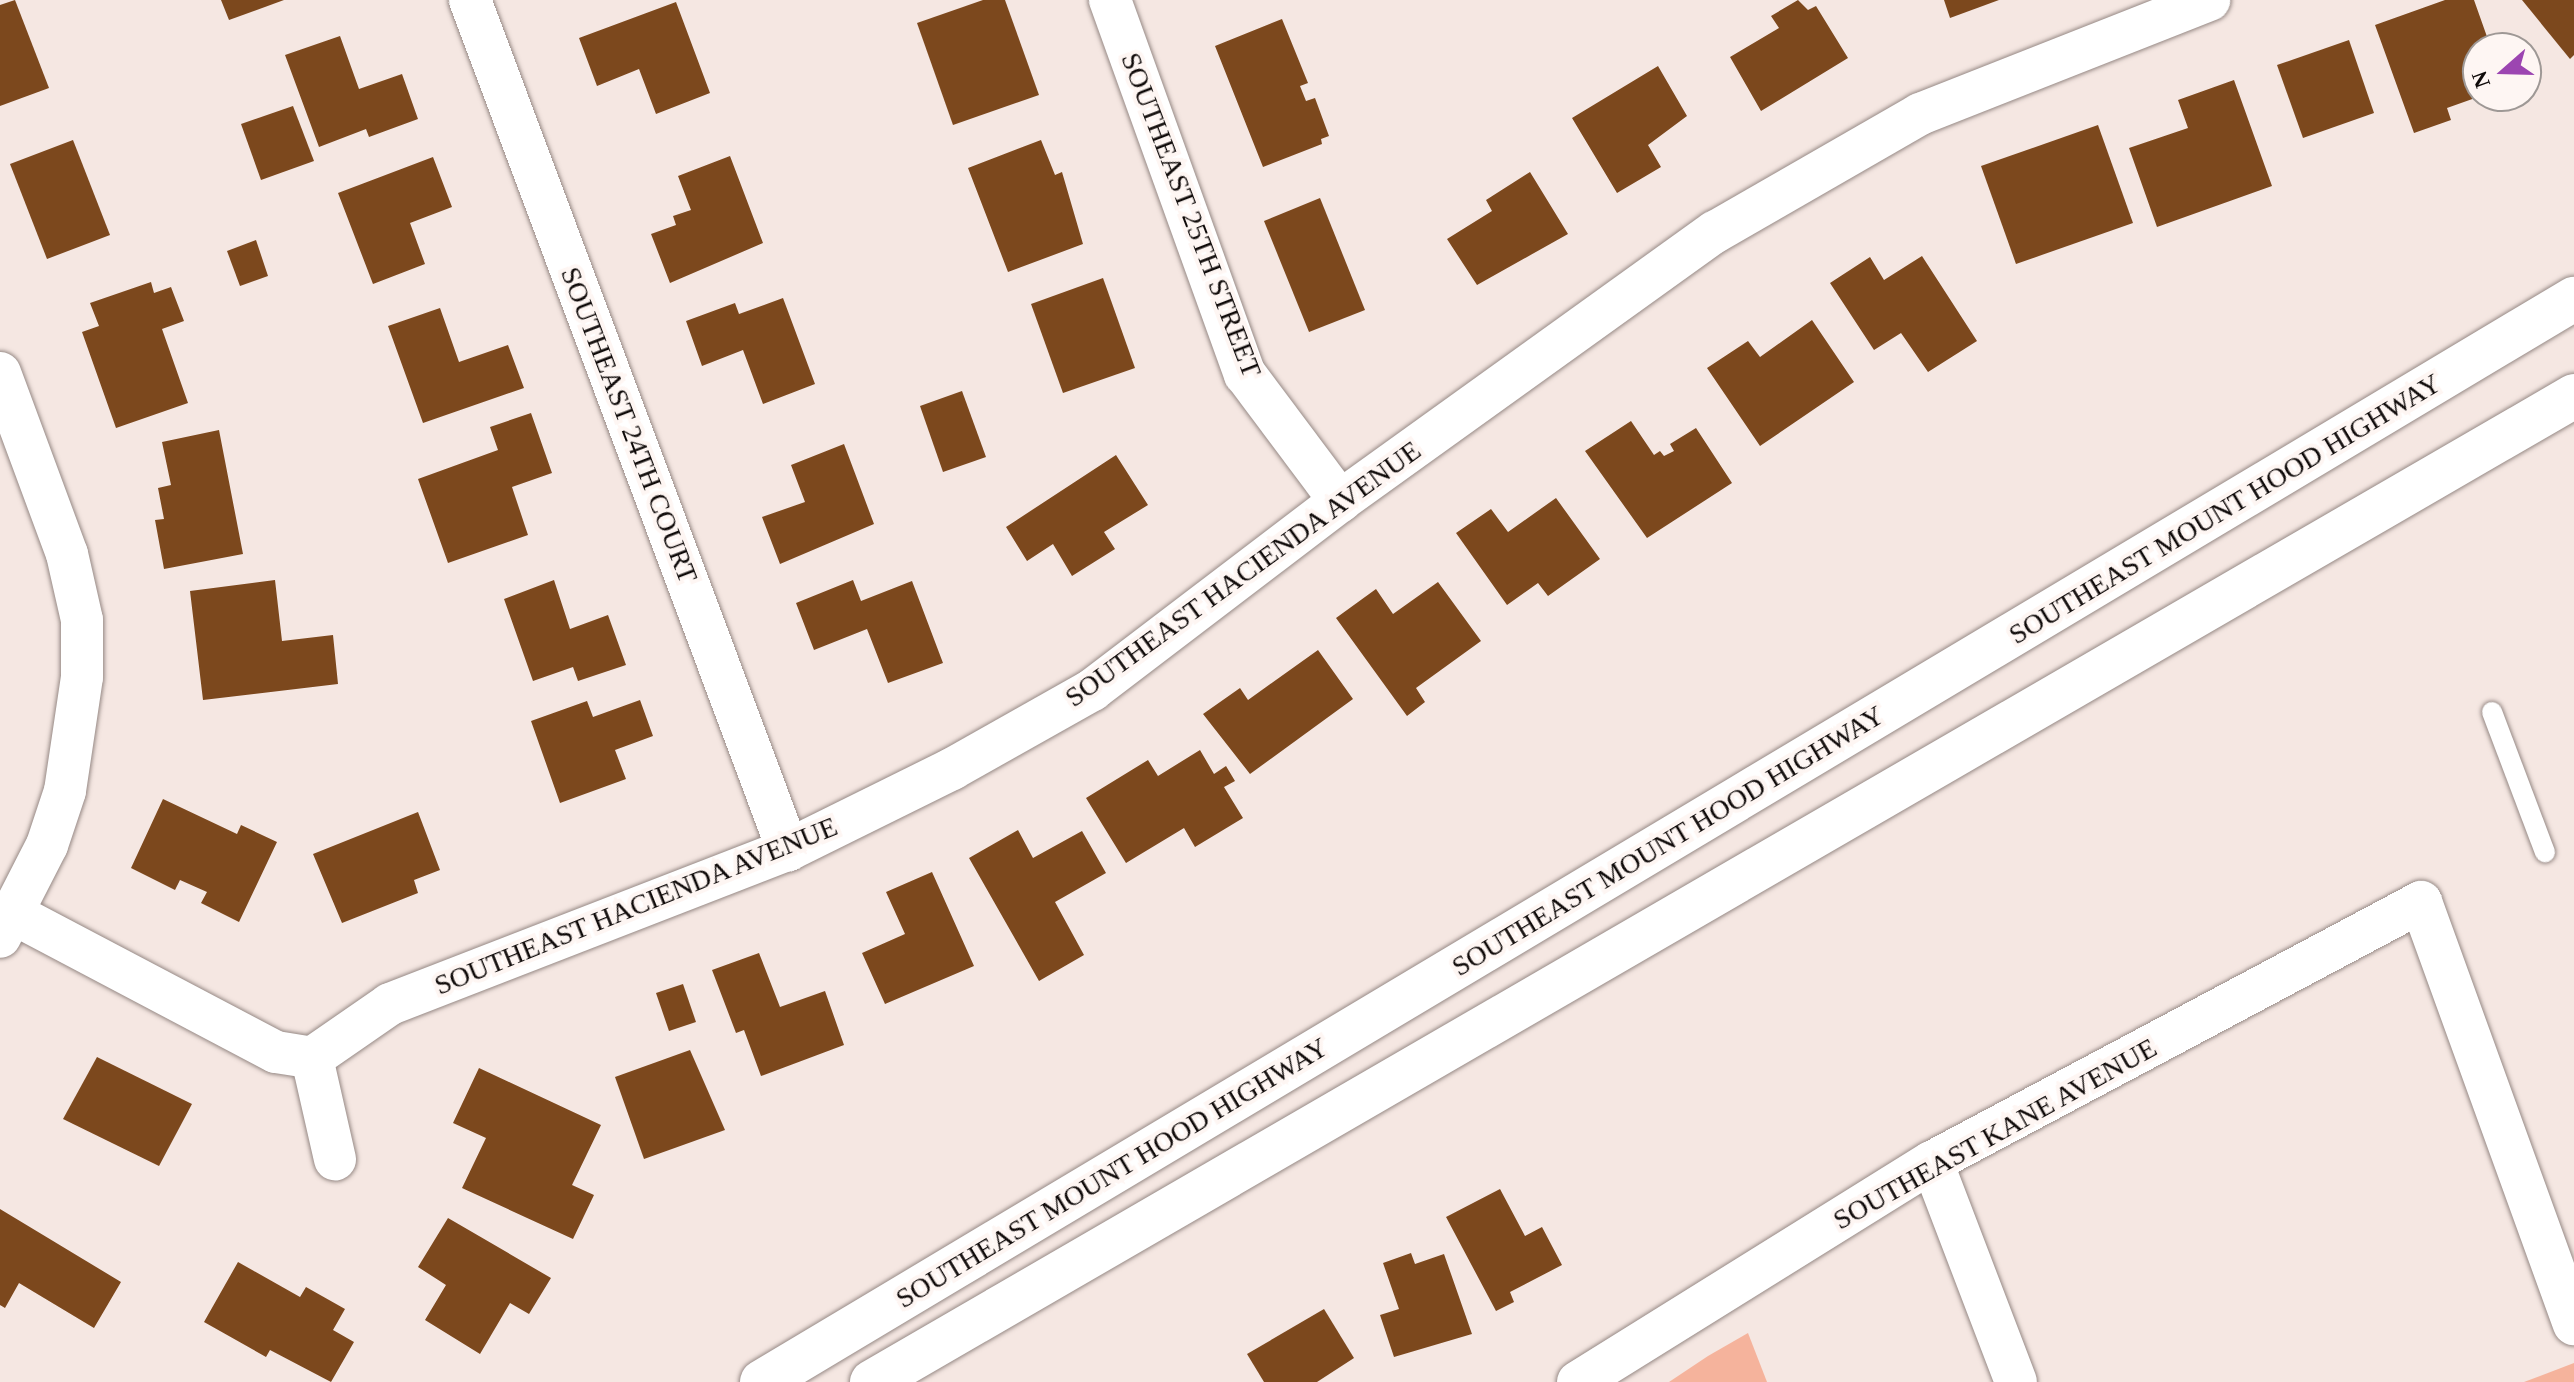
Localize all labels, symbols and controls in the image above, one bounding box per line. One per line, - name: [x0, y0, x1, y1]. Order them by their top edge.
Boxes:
- north arrow: [2462, 32, 2542, 112]
- street label: SOUTHEAST 25TH STREET: [1113, 48, 1269, 382]
- text: N: [2466, 68, 2495, 91]
- street label: SOUTHEAST 24TH COURT: [553, 262, 705, 588]
- street label: SOUTHEAST MOUNT HOOD HIGHWAY: [2002, 366, 2448, 652]
- street label: SOUTHEAST HACIENDA AVENUE: [1057, 433, 1429, 715]
- street label: SOUTHEAST MOUNT HOOD HIGHWAY: [1445, 698, 1891, 984]
- street label: SOUTHEAST HACIENDA AVENUE: [428, 809, 844, 1003]
- street label: SOUTHEAST MOUNT HOOD HIGHWAY: [889, 1030, 1335, 1316]
- street label: SOUTHEAST KANE AVENUE: [1827, 1030, 2163, 1238]

